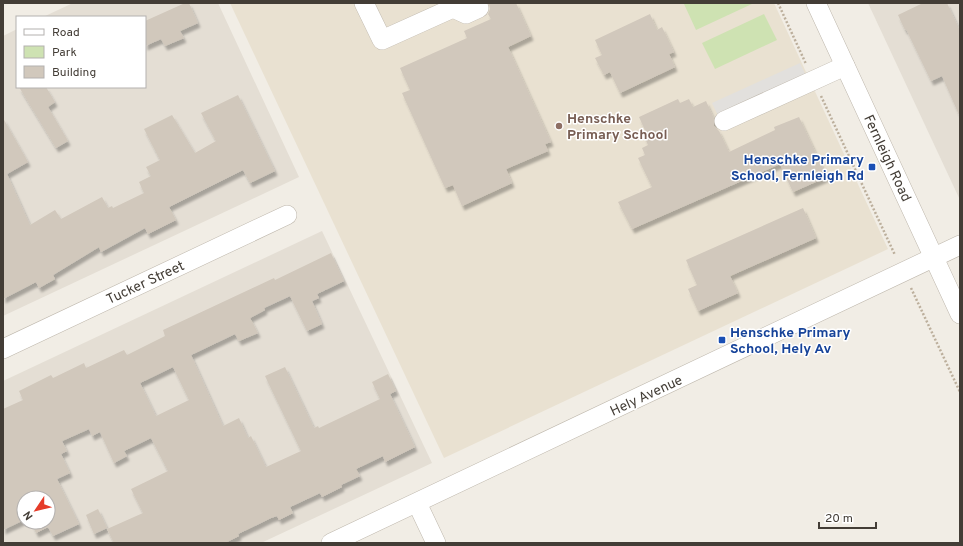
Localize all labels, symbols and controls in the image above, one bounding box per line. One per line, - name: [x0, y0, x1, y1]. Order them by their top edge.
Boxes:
- legend: [16, 16, 146, 88]
- text: Road: [52, 25, 80, 41]
- text: Park: [52, 45, 77, 61]
- text: Building: [52, 65, 96, 81]
- place label: Henschke Primary School: [567, 111, 668, 144]
- street label: Fernleigh Road: [859, 112, 914, 205]
- marker: Henschke Primary School: [554, 121, 564, 131]
- place label: Henschke Primary School, Fernleigh Rd: [731, 152, 864, 185]
- marker: Henschke Primary School, Fernleigh Rd: [867, 162, 877, 172]
- street label: Tucker Street: [104, 258, 187, 309]
- place label: Henschke Primary School, Hely Av: [730, 325, 850, 358]
- marker: Henschke Primary School, Hely Av: [717, 335, 727, 345]
- street label: Hely Avenue: [608, 372, 686, 421]
- north arrow: [16, 490, 56, 530]
- scale bar: [819, 504, 876, 530]
- text: N: [21, 508, 37, 522]
- text: 20 m: [825, 511, 853, 527]

